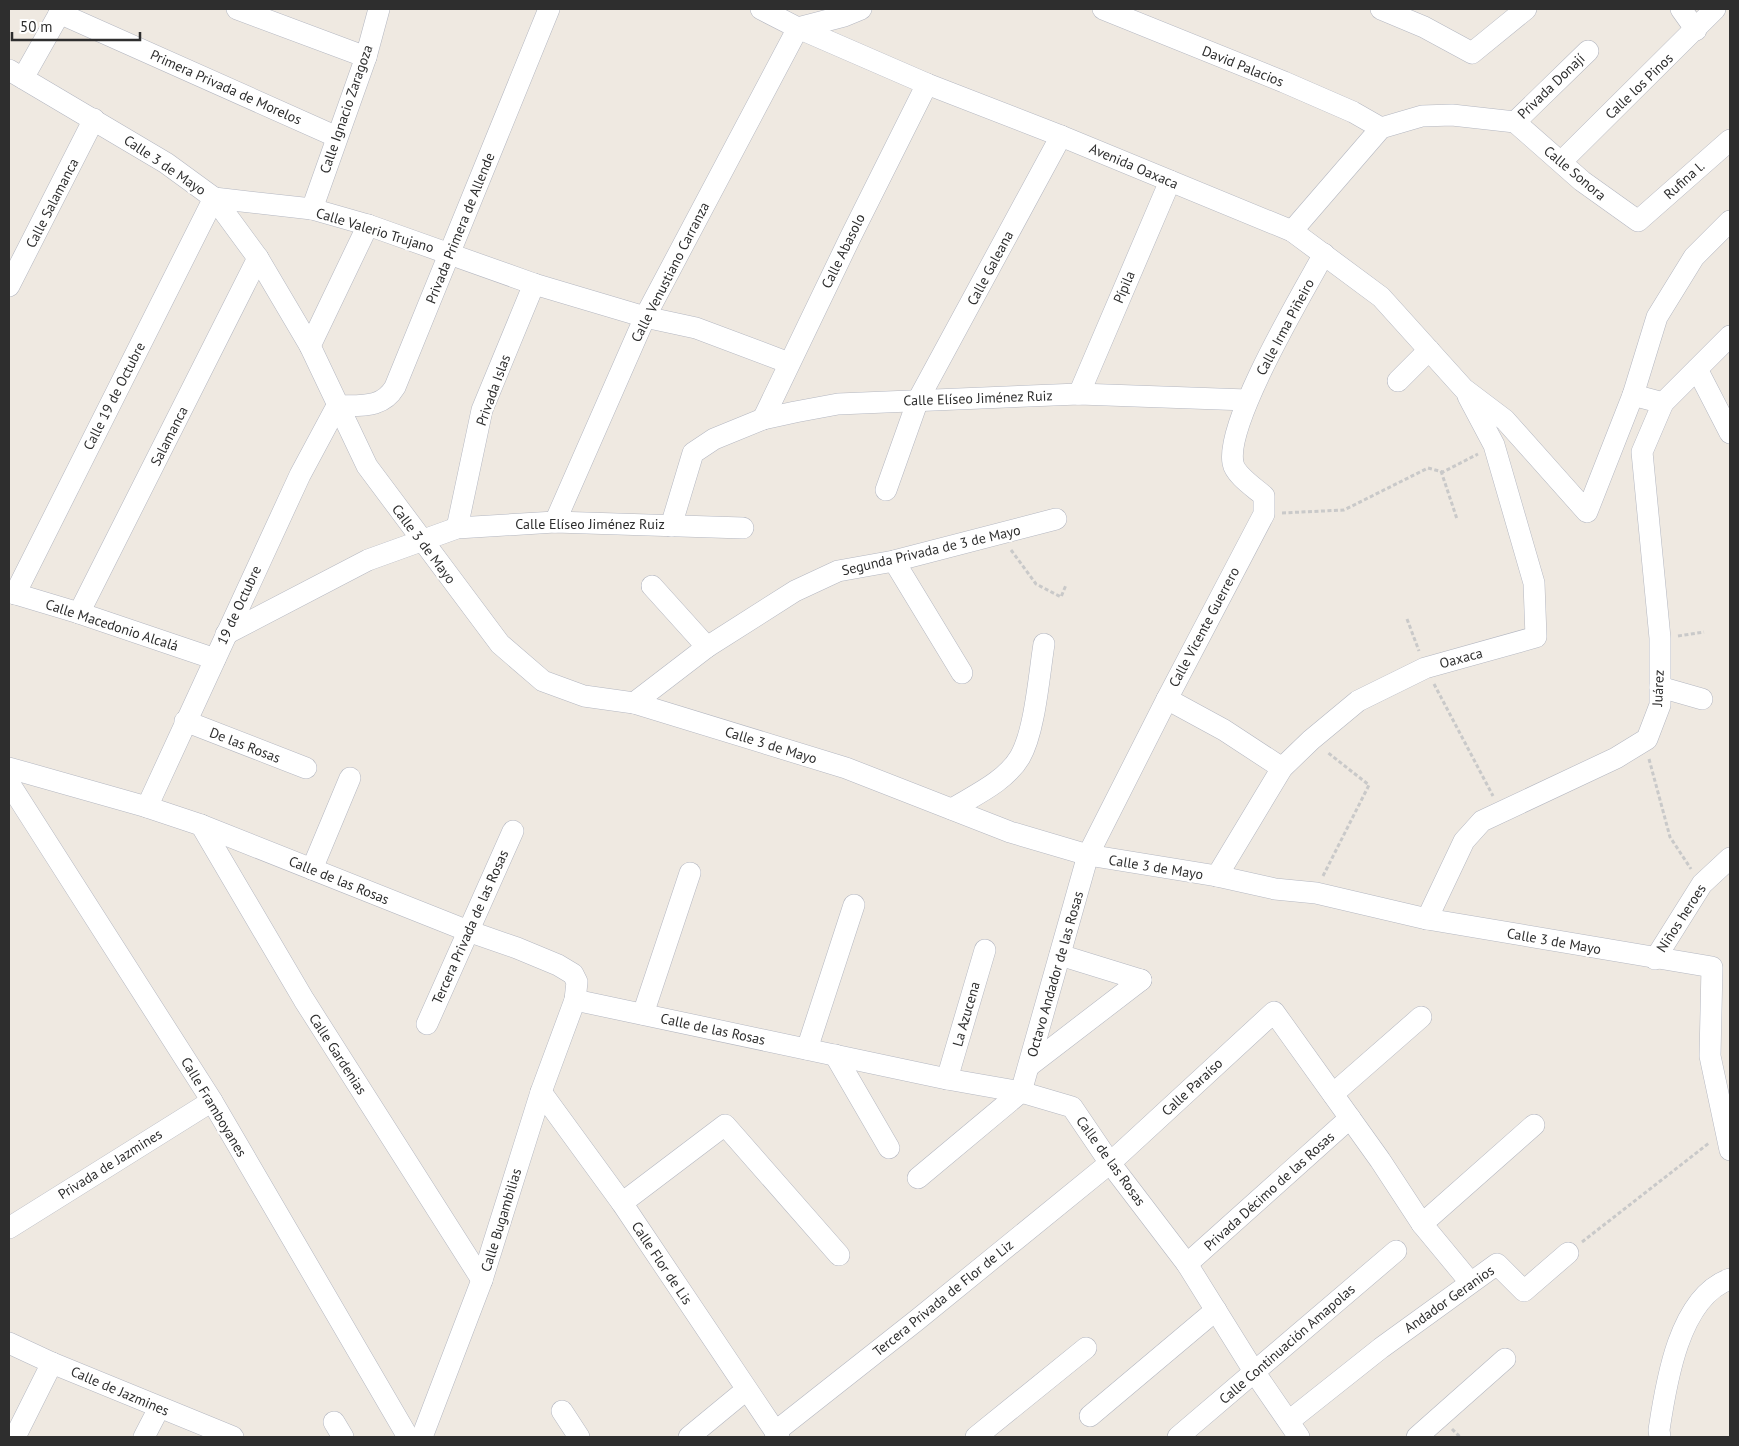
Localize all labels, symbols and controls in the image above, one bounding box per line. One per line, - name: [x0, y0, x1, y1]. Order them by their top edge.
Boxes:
- scale bar: [12, 10, 140, 42]
- text: 50 m: [20, 17, 53, 36]
- street label: David Palacios: [1199, 41, 1287, 91]
- street label: Calle Ignacio Zaragoza: [316, 42, 376, 176]
- street label: Primera Privada de Morelos: [148, 45, 305, 129]
- street label: Privada Donají: [1514, 49, 1589, 123]
- street label: Calle los Pinos: [1601, 49, 1677, 123]
- street label: Calle 3 de Mayo: [120, 131, 210, 199]
- street label: Avenida Oaxaca: [1087, 139, 1181, 193]
- street label: Calle Sonora: [1540, 142, 1610, 204]
- street label: Privada Primera de Allende: [421, 150, 499, 306]
- street label: Calle Salamanca: [22, 155, 82, 251]
- street label: Rufina l.: [1660, 157, 1708, 203]
- street label: Calle Venustiano Carranza: [627, 199, 713, 345]
- street label: Calle Valerio Trujano: [314, 203, 436, 257]
- street label: Calle Abasolo: [817, 211, 869, 291]
- street label: Calle Galeana: [963, 228, 1017, 308]
- street label: Pípila: [1109, 268, 1139, 306]
- street label: Calle Irma Piñeiro: [1252, 276, 1318, 378]
- street label: Calle 19 de Octubre: [79, 339, 149, 453]
- street label: Privada Islas: [472, 352, 514, 428]
- street label: Calle Elíseo Jiménez Ruiz: [903, 386, 1053, 410]
- street label: Salamanca: [146, 403, 192, 469]
- street label: Calle 3 de Mayo: [388, 500, 460, 588]
- street label: Calle Elíseo Jiménez Ruiz: [515, 515, 665, 533]
- street label: Segunda Privada de 3 de Mayo: [840, 521, 1022, 579]
- street label: 19 de Octubre: [213, 563, 265, 647]
- street label: Calle Vicente Guerrero: [1165, 564, 1243, 690]
- street label: Calle Macedonio Alcalá: [43, 595, 181, 655]
- street label: Oaxaca: [1437, 644, 1485, 672]
- street label: Juárez: [1648, 669, 1668, 708]
- street label: Calle 3 de Mayo: [723, 722, 819, 768]
- street label: De las Rosas: [207, 723, 283, 767]
- street label: Tercera Privada de las Rosas: [428, 847, 512, 1007]
- street label: Calle 3 de Mayo: [1107, 851, 1205, 883]
- street label: Calle de las Rosas: [286, 852, 392, 908]
- street label: Niños heroes: [1652, 880, 1710, 956]
- street label: Octavo Andador de las Rosas: [1023, 889, 1087, 1059]
- street label: Calle 3 de Mayo: [1505, 924, 1603, 958]
- street label: La Azucena: [948, 979, 984, 1048]
- street label: Calle de las Rosas: [659, 1009, 767, 1049]
- street label: Calle Gardenias: [305, 1010, 371, 1098]
- street label: Calle Framboyanes: [177, 1054, 251, 1160]
- street label: Calle Paraíso: [1158, 1054, 1226, 1120]
- street label: Calle de las Rosas: [1072, 1113, 1150, 1210]
- street label: Privada de Jazmines: [55, 1125, 165, 1203]
- street label: Privada Décimo de las Rosas: [1200, 1128, 1338, 1254]
- street label: Calle Bugambilias: [477, 1166, 525, 1274]
- street label: Calle Flor de Lis: [628, 1218, 696, 1308]
- street label: Tercera Privada de Flor de Liz: [869, 1236, 1017, 1360]
- street label: Andador Geranios: [1400, 1261, 1498, 1337]
- street label: Calle Continuación Amapolas: [1215, 1280, 1359, 1408]
- street label: Calle de Jazmines: [68, 1362, 172, 1420]

